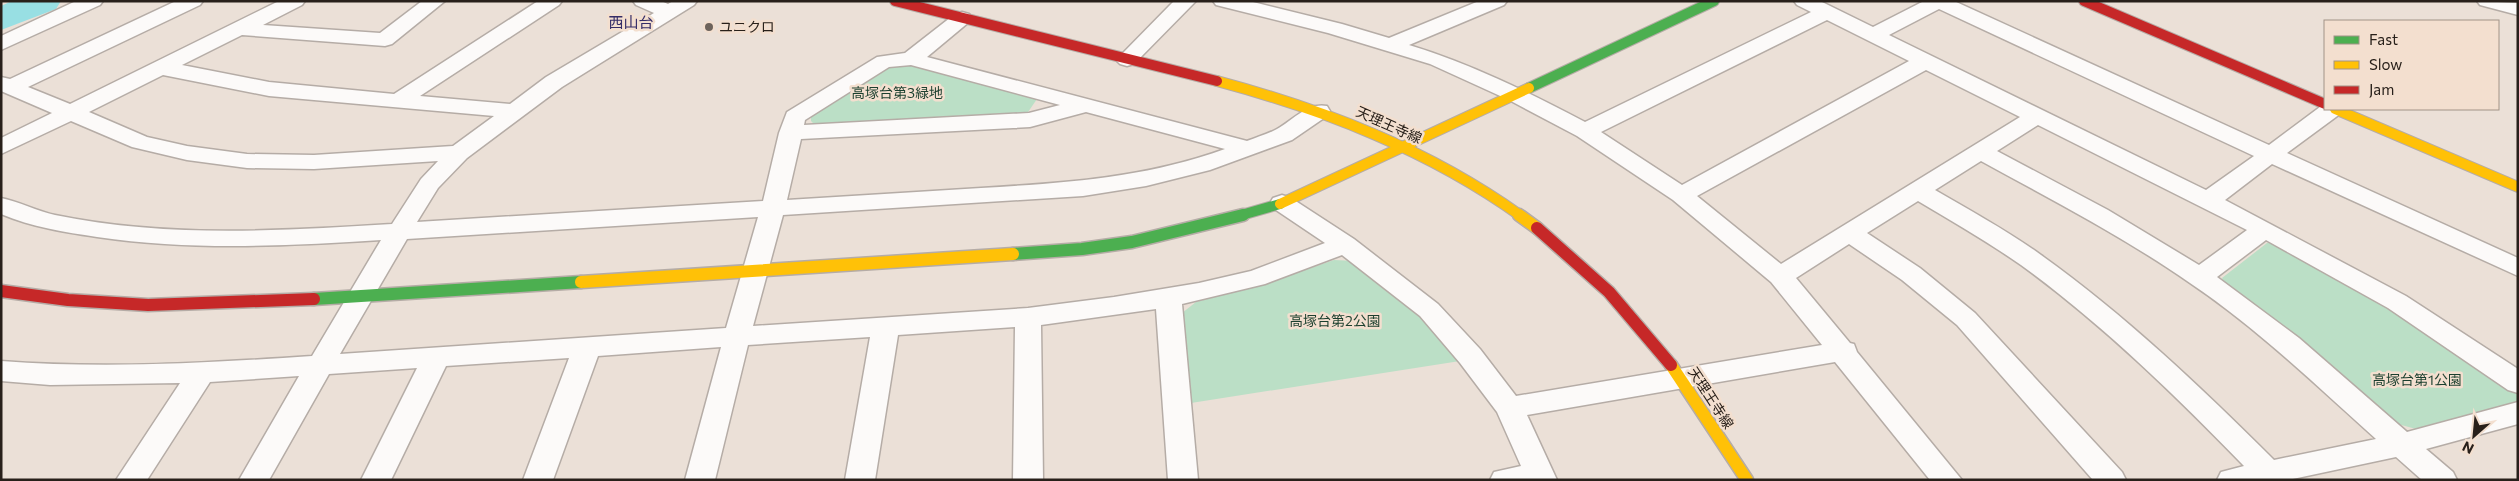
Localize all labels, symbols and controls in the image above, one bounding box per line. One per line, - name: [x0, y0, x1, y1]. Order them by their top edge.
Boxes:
- district label: 西山台: [608, 13, 654, 31]
- place label: ユニクロ: [719, 18, 775, 35]
- legend: [2324, 20, 2499, 110]
- marker: ユニクロ: [703, 21, 715, 33]
- text: Fast: [2369, 30, 2398, 48]
- text: Slow: [2369, 55, 2402, 73]
- text: Jam: [2369, 80, 2394, 98]
- park label: 高塚台第3緑地: [851, 84, 943, 101]
- street label: 天理王寺線: [1354, 103, 1425, 147]
- park label: 高塚台第2公園: [1289, 312, 1381, 329]
- street label: 天理王寺線: [1685, 364, 1738, 432]
- park label: 高塚台第1公園: [2372, 371, 2462, 388]
- north arrow: [2449, 411, 2499, 461]
- text: N: [2459, 438, 2476, 458]

